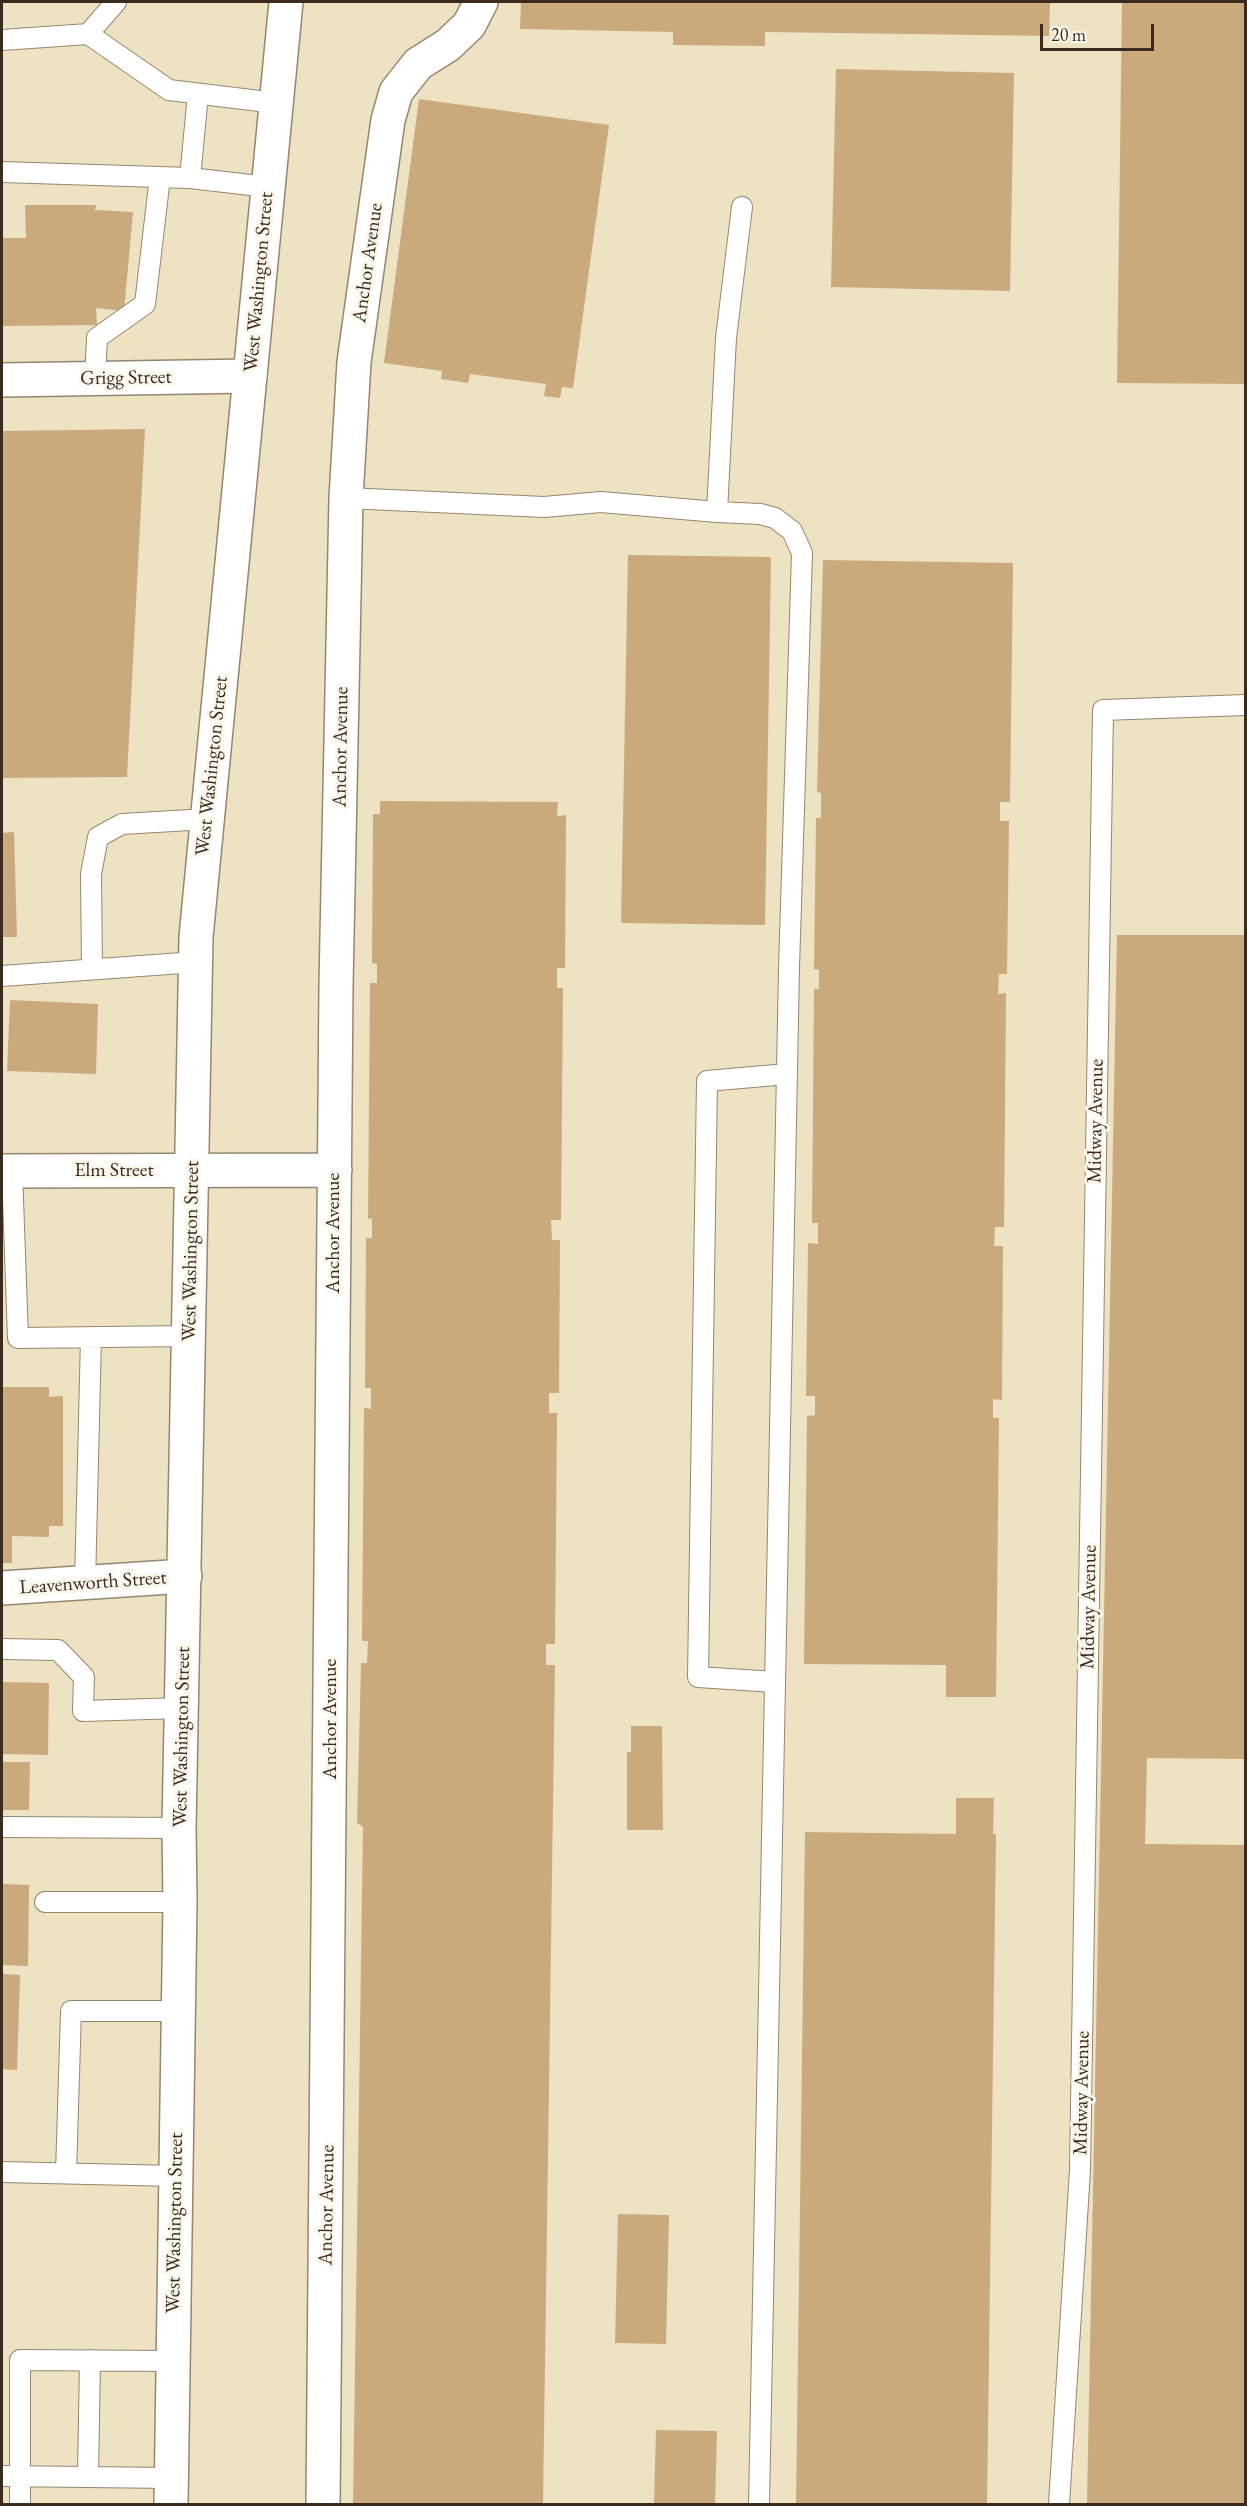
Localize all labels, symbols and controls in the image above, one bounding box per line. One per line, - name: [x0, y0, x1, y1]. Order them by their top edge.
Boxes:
- scale bar: [1043, 12, 1157, 50]
- text: 20 m: [1051, 23, 1086, 46]
- street label: West Washington Street: [239, 191, 279, 373]
- street label: Anchor Avenue: [348, 202, 388, 324]
- street label: Grigg Street: [80, 365, 172, 391]
- street label: West Washington Street: [191, 675, 233, 857]
- street label: Anchor Avenue: [328, 686, 354, 808]
- street label: Midway Avenue: [1083, 1059, 1109, 1183]
- street label: Elm Street: [74, 1159, 154, 1183]
- street label: West Washington Street: [177, 1160, 205, 1342]
- street label: Anchor Avenue: [322, 1173, 346, 1293]
- street label: Midway Avenue: [1076, 1545, 1102, 1669]
- street label: Leavenworth Street: [19, 1566, 167, 1600]
- street label: West Washington Street: [168, 1646, 196, 1828]
- street label: Anchor Avenue: [319, 1659, 343, 1779]
- street label: Midway Avenue: [1069, 2031, 1095, 2155]
- street label: West Washington Street: [161, 2132, 189, 2314]
- street label: Anchor Avenue: [314, 2144, 340, 2266]

